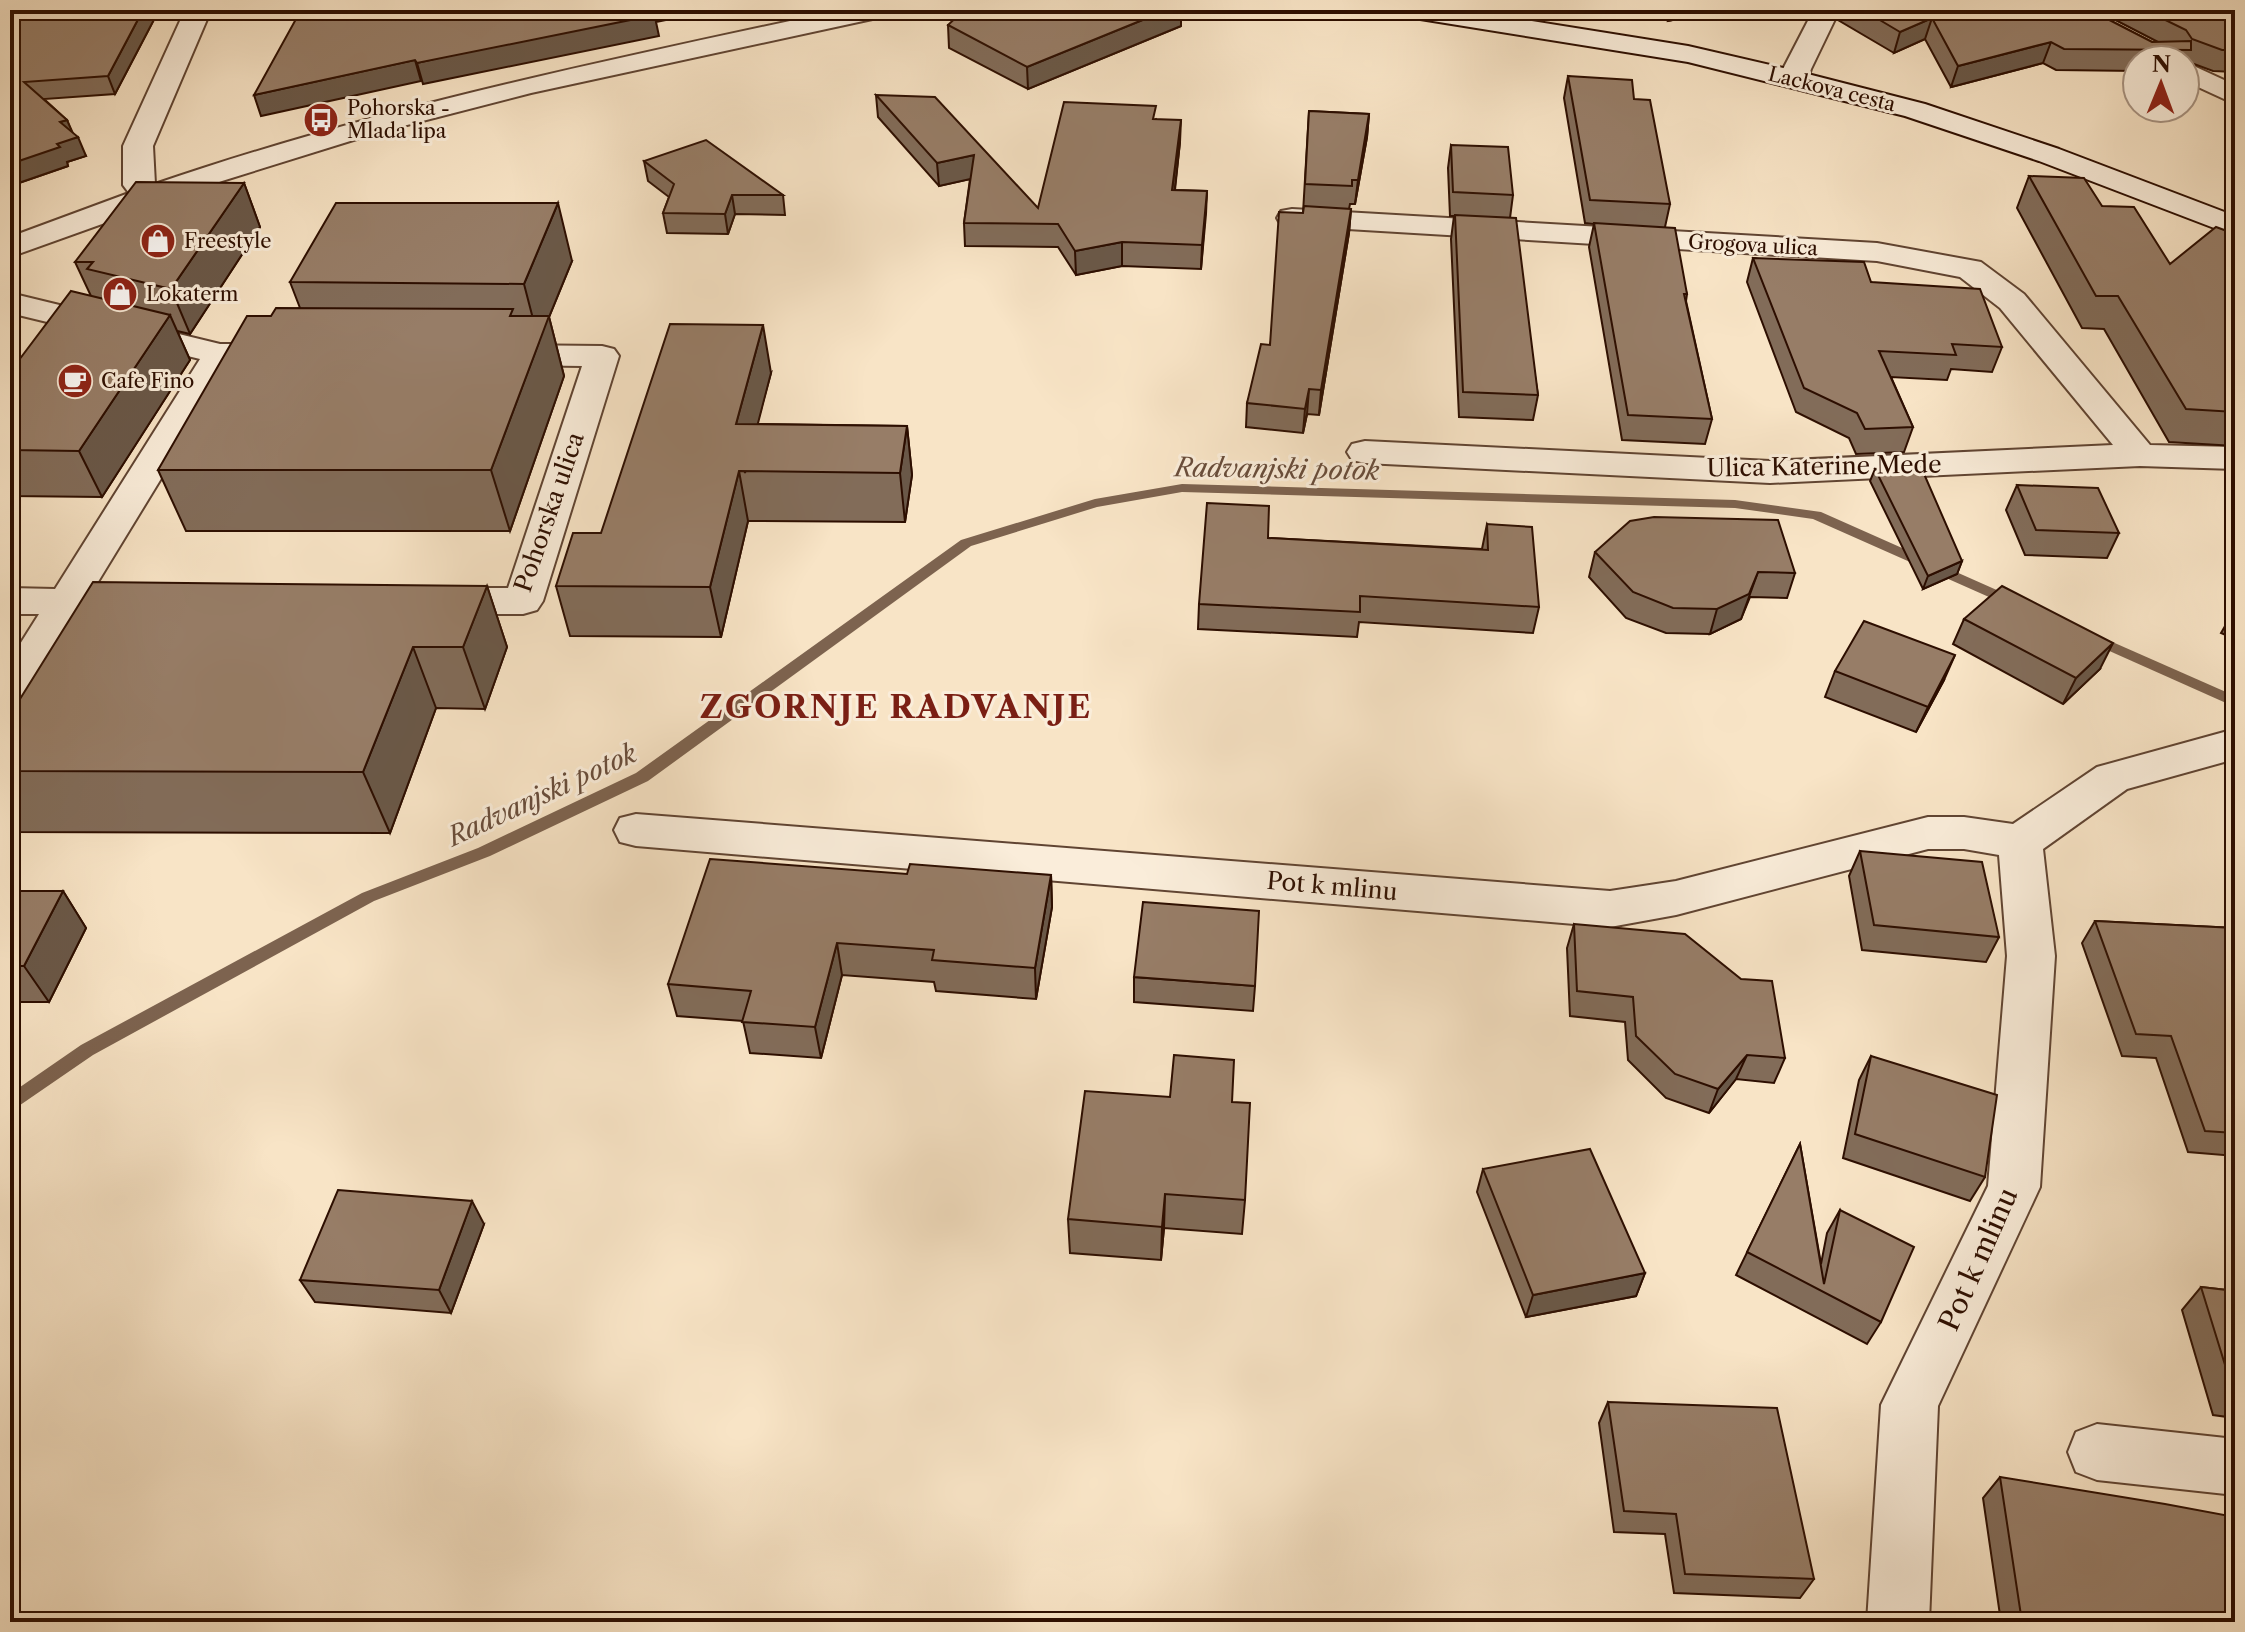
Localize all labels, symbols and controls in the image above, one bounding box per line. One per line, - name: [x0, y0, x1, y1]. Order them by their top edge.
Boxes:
- north arrow: [2121, 44, 2201, 124]
- text: N: [2152, 51, 2171, 78]
- street label: Lackova cesta: [1766, 62, 1899, 117]
- place label: Pohorska - Mlada lipa: [347, 96, 450, 143]
- bus stop icon: Pohorska - Mlada lipa: [302, 101, 340, 139]
- shop icon: Freestyle: [139, 222, 177, 260]
- place label: Freestyle: [184, 229, 271, 253]
- street label: Grogova ulica: [1687, 230, 1819, 260]
- shop icon: Lokaterm: [101, 275, 139, 313]
- place label: Lokaterm: [146, 282, 239, 306]
- cafe icon: Cafe Fino: [56, 362, 94, 400]
- place label: Cafe Fino: [101, 369, 194, 393]
- street label: Pohorska ulica: [508, 428, 590, 596]
- street label: Ulica Katerine Mede: [1706, 449, 1942, 483]
- water label: Radvanjski potok: [1172, 451, 1380, 487]
- district label: ZGORNJE RADVANJE: [700, 687, 1092, 726]
- water label: Radvanjski potok: [441, 737, 642, 854]
- street label: Pot k mlinu: [1265, 866, 1399, 906]
- street label: Pot k mlinu: [1931, 1182, 2025, 1336]

